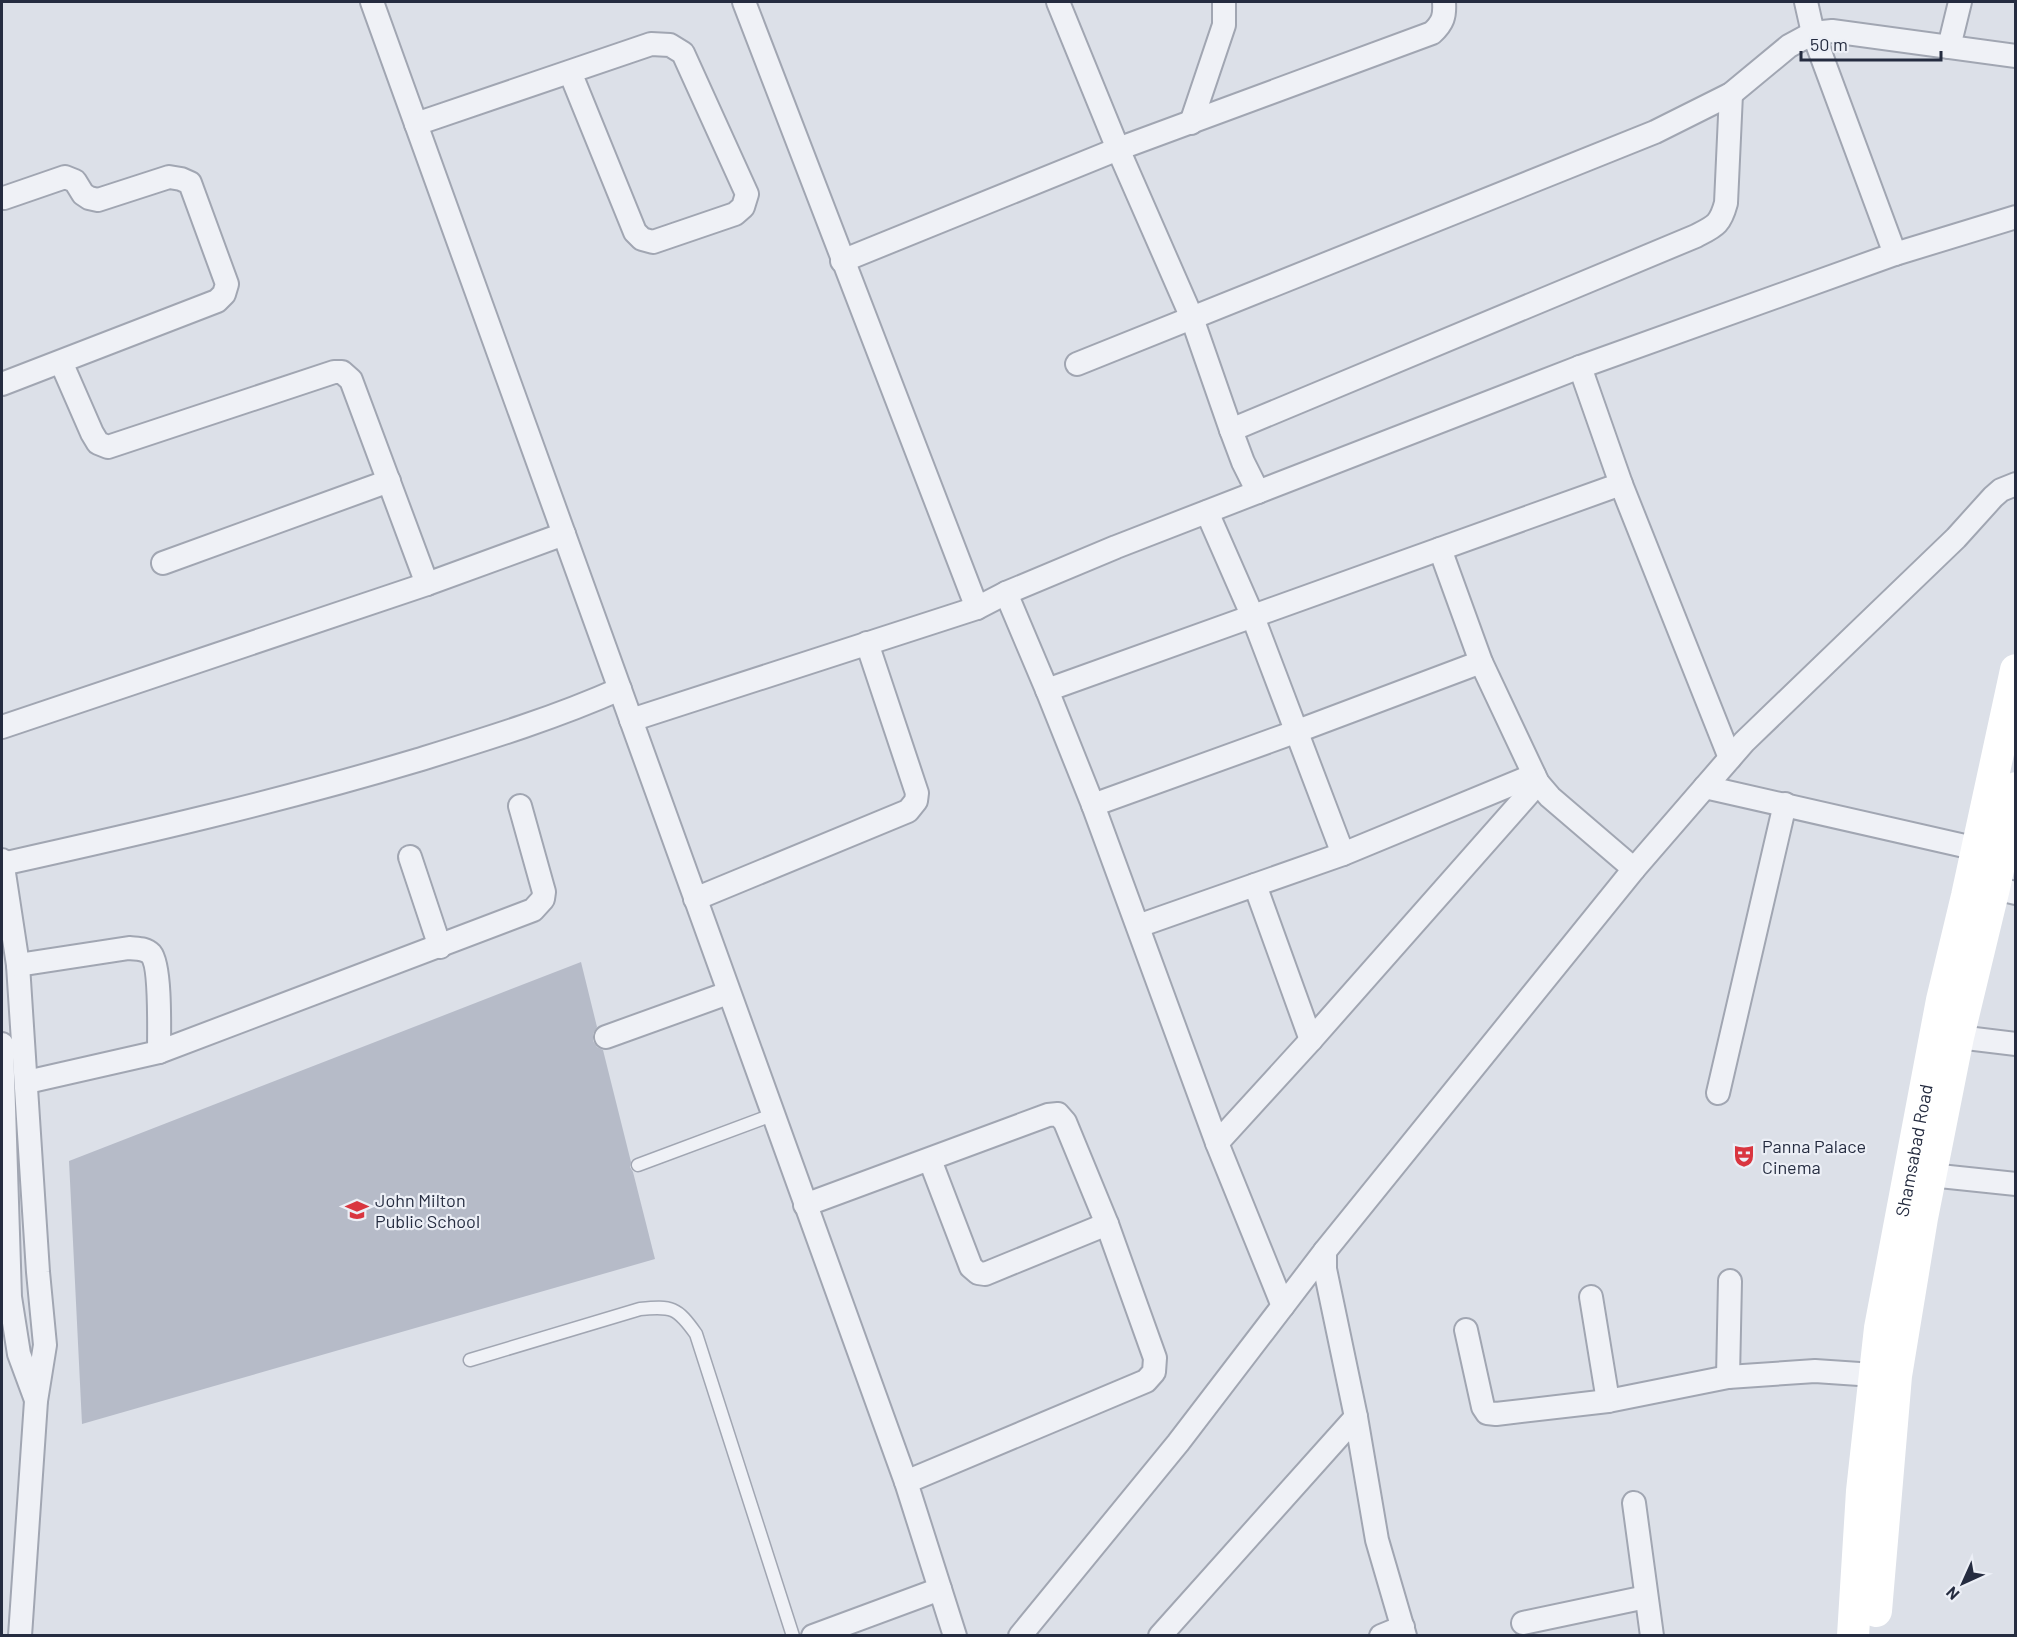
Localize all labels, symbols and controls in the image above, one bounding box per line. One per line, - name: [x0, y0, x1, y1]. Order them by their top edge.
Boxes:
- scale bar: [1801, 24, 1940, 62]
- text: 50 m: [1810, 33, 1848, 55]
- street label: Shamsabad Road: [1890, 1082, 1937, 1219]
- place label: Panna Palace Cinema: [1762, 1135, 1866, 1178]
- theatre icon: Panna Palace Cinema: [1731, 1143, 1757, 1169]
- place label: John Milton Public School: [375, 1189, 480, 1232]
- school or university icon: John Milton Public School: [344, 1197, 370, 1223]
- north arrow: [1933, 1553, 1993, 1613]
- text: N: [1942, 1583, 1963, 1604]

